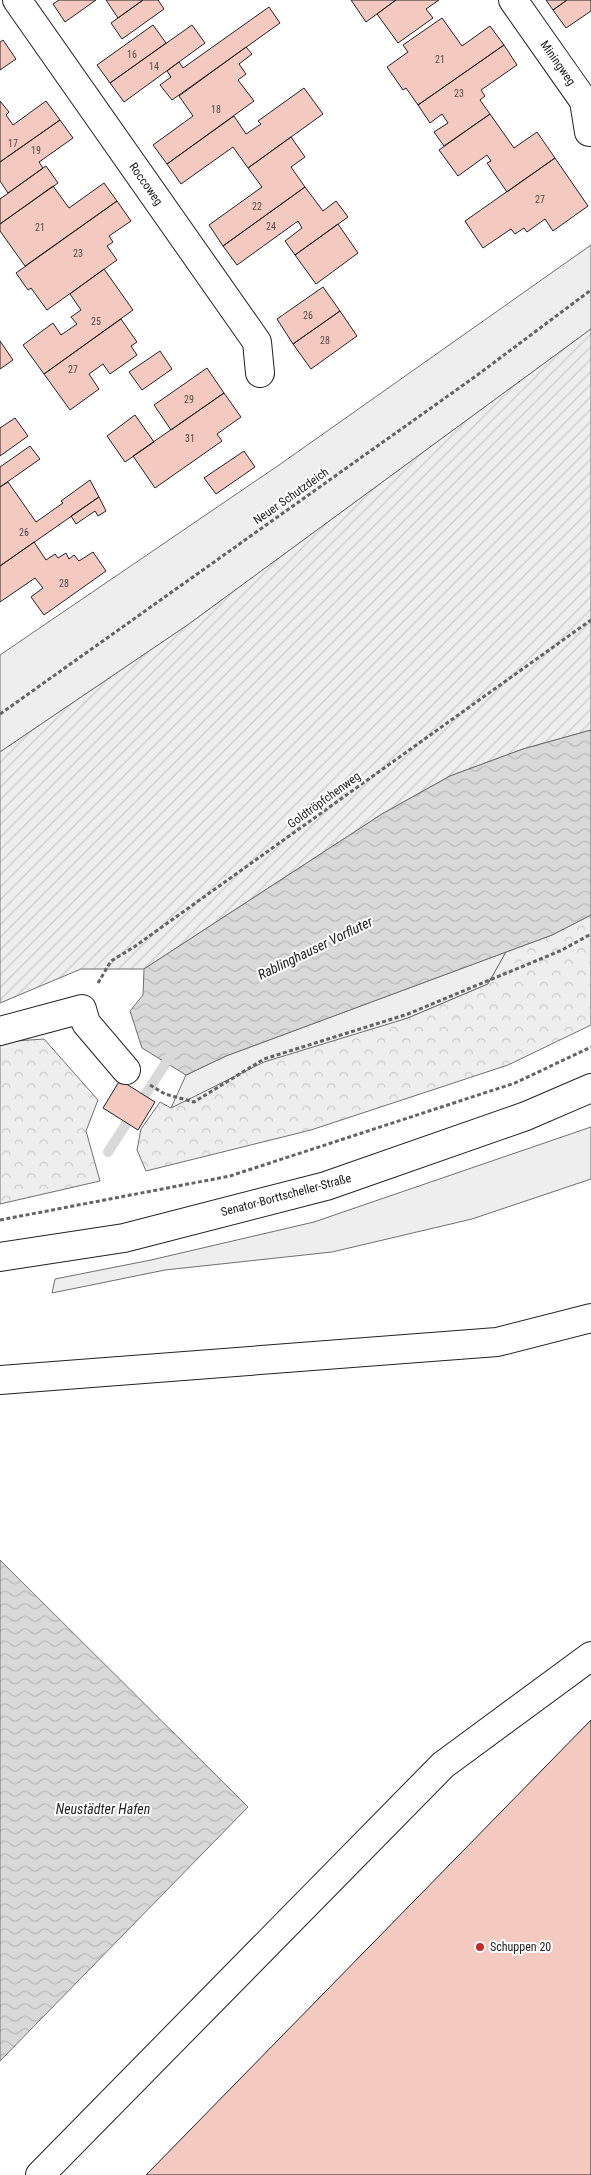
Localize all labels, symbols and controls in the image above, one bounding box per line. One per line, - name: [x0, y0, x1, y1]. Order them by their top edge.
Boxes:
- street label: Miningweg: [538, 38, 579, 88]
- house number: 16: [127, 49, 137, 60]
- house number: 21: [435, 54, 445, 65]
- house number: 14: [149, 61, 159, 72]
- house number: 23: [454, 88, 464, 99]
- house number: 18: [211, 104, 221, 115]
- house number: 17: [8, 138, 18, 149]
- house number: 19: [31, 145, 41, 156]
- street label: Roccoweg: [126, 160, 166, 208]
- house number: 27: [535, 194, 545, 205]
- house number: 22: [252, 201, 262, 212]
- house number: 24: [266, 221, 276, 232]
- house number: 21: [35, 222, 45, 233]
- house number: 23: [73, 248, 83, 259]
- house number: 26: [303, 310, 313, 321]
- house number: 25: [91, 316, 101, 327]
- house number: 28: [320, 335, 330, 346]
- house number: 27: [68, 364, 78, 375]
- house number: 29: [184, 394, 194, 405]
- house number: 31: [185, 433, 195, 444]
- street label: Neuer Schutzdeich: [251, 465, 331, 527]
- house number: 26: [19, 527, 29, 538]
- house number: 28: [59, 578, 69, 589]
- street label: Goldtröpfchenweg: [285, 769, 363, 831]
- water label: Rablinghauser Vorfluter: [255, 913, 376, 983]
- street label: Senator-Borttscheller-Straße: [219, 1171, 353, 1219]
- water label: Neustädter Hafen: [56, 1801, 150, 1817]
- place label: Schuppen 20: [490, 1940, 551, 1954]
- marker: Schuppen 20: [474, 1941, 486, 1953]

